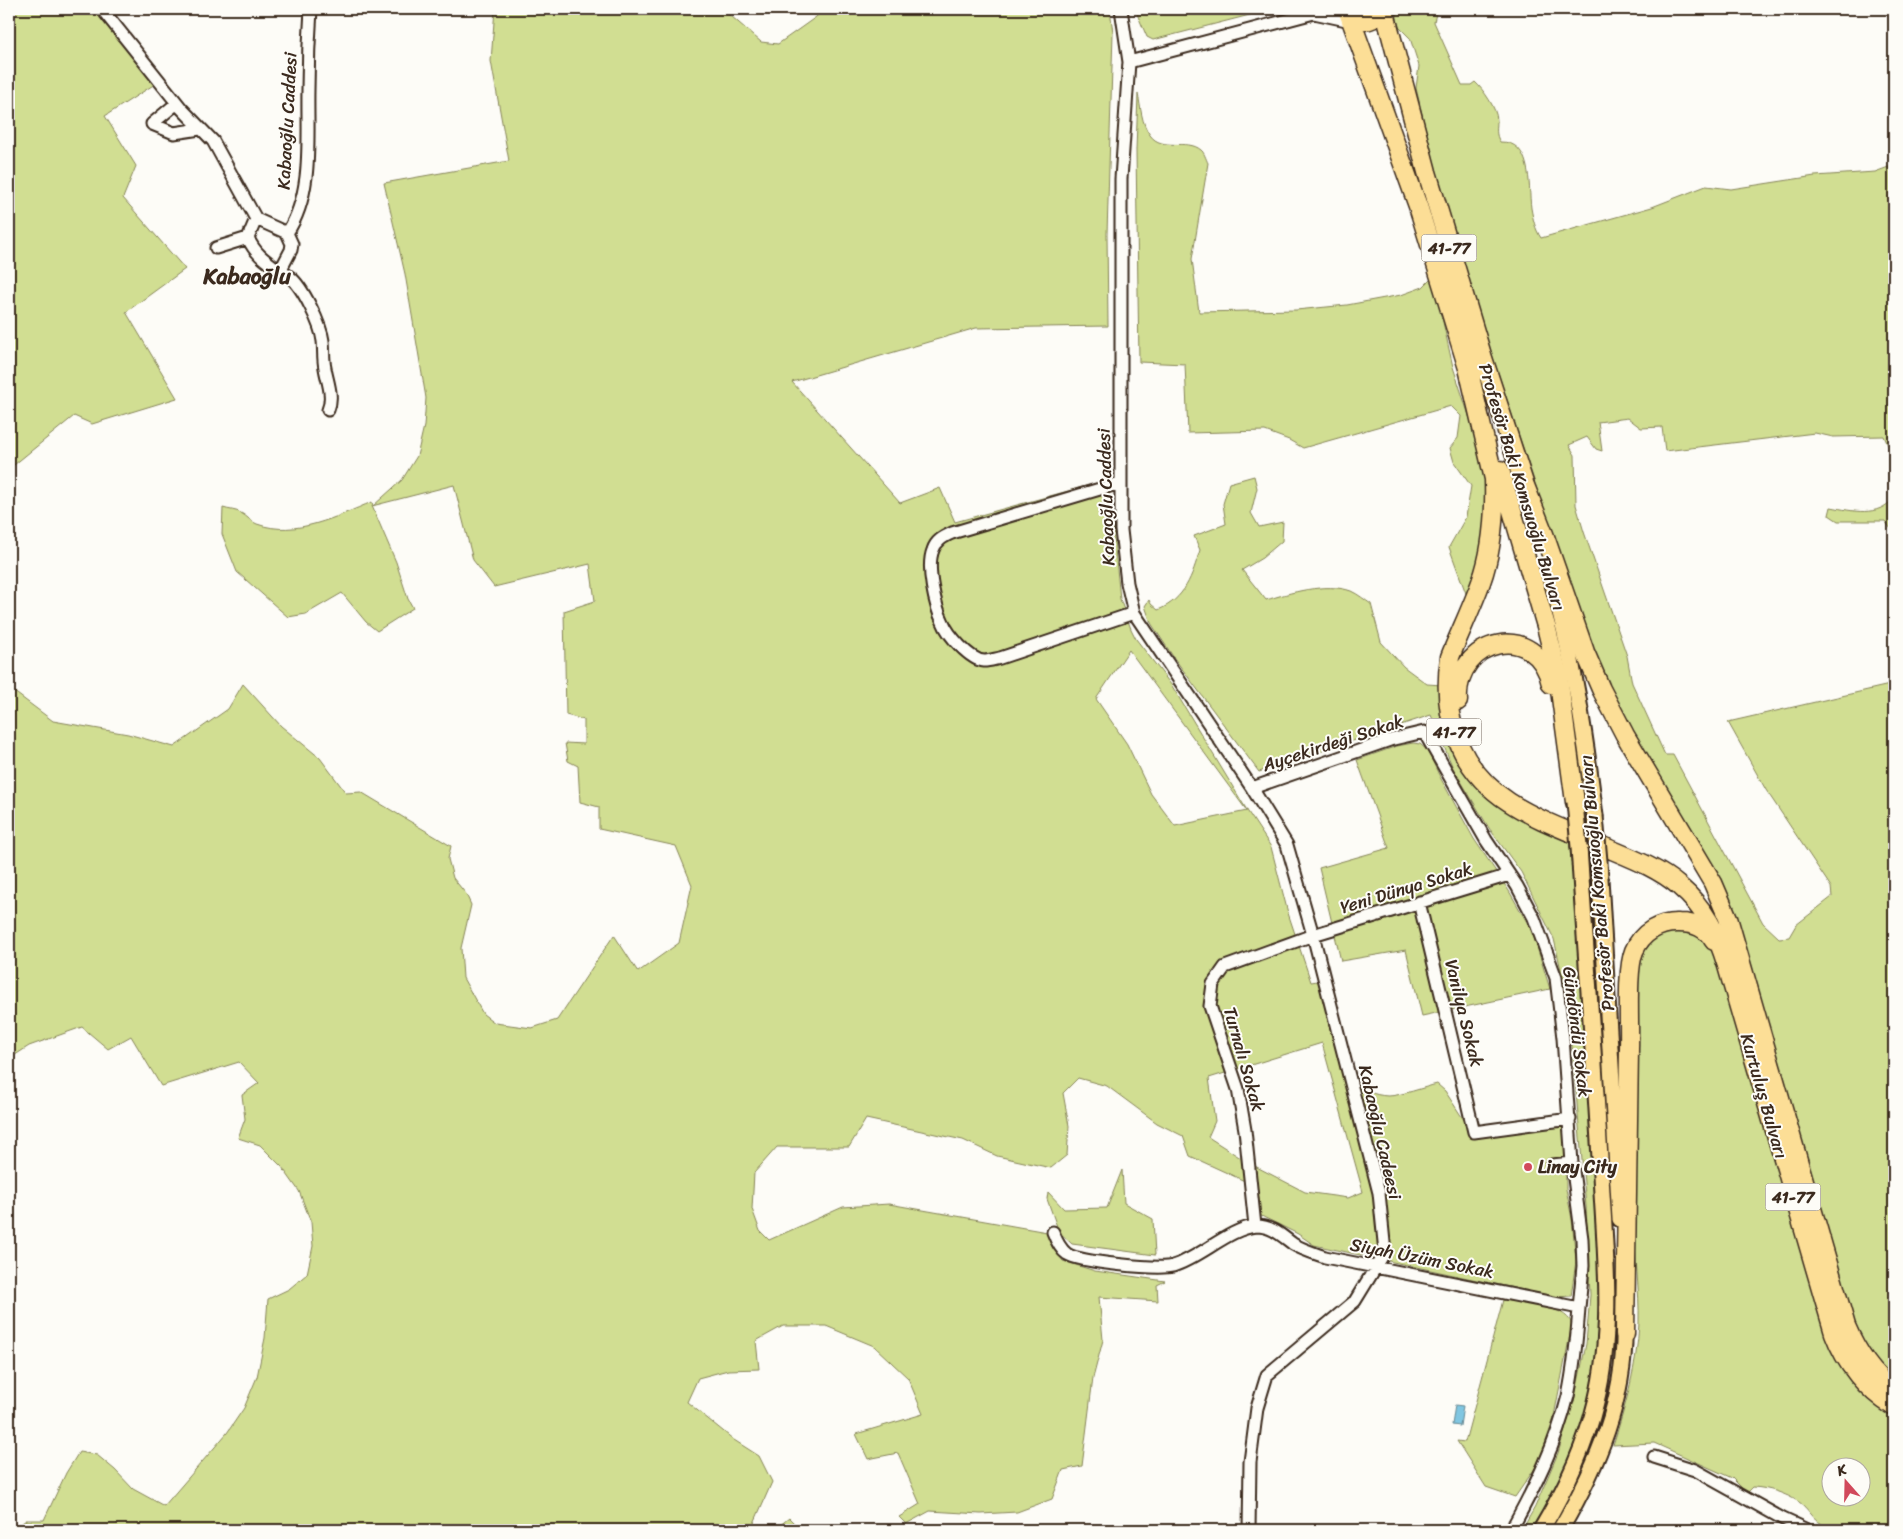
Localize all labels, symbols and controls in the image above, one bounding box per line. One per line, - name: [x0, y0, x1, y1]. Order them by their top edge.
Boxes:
- street label: Kabaoğlu Caddesi: [267, 50, 307, 191]
- road number: 41-77: [1422, 234, 1476, 262]
- district label: Kabaoğlu: [202, 257, 291, 296]
- street label: Profesör Baki Komsuoğlu Bulvarı: [1469, 359, 1575, 615]
- street label: Kabaoğlu Caddesi: [1088, 427, 1124, 566]
- street label: Ayçekirdeği Sokak: [1257, 705, 1408, 781]
- road number: 41-77: [1426, 719, 1482, 746]
- street label: Profesör Baki Komsuoğlu Bulvarı: [1570, 754, 1624, 1012]
- street label: Yeni Dünya Sokak: [1336, 853, 1476, 923]
- street label: Vanilya Sokak: [1435, 956, 1493, 1071]
- street label: Gündöndü Sokak: [1553, 965, 1601, 1099]
- street label: Turnalı Sokak: [1214, 1003, 1274, 1116]
- street label: Kurtuluş Bulvarı: [1731, 1030, 1797, 1162]
- street label: Kabaoğlu Cadeesi: [1349, 1062, 1411, 1203]
- place label: Linay City: [1538, 1151, 1617, 1183]
- marker: Linay City: [1522, 1161, 1534, 1173]
- road number: 41-77: [1766, 1184, 1820, 1210]
- street label: Siyah Üzüm Sokak: [1347, 1228, 1497, 1288]
- north arrow: [1820, 1456, 1870, 1506]
- text: K: [1833, 1457, 1851, 1484]

